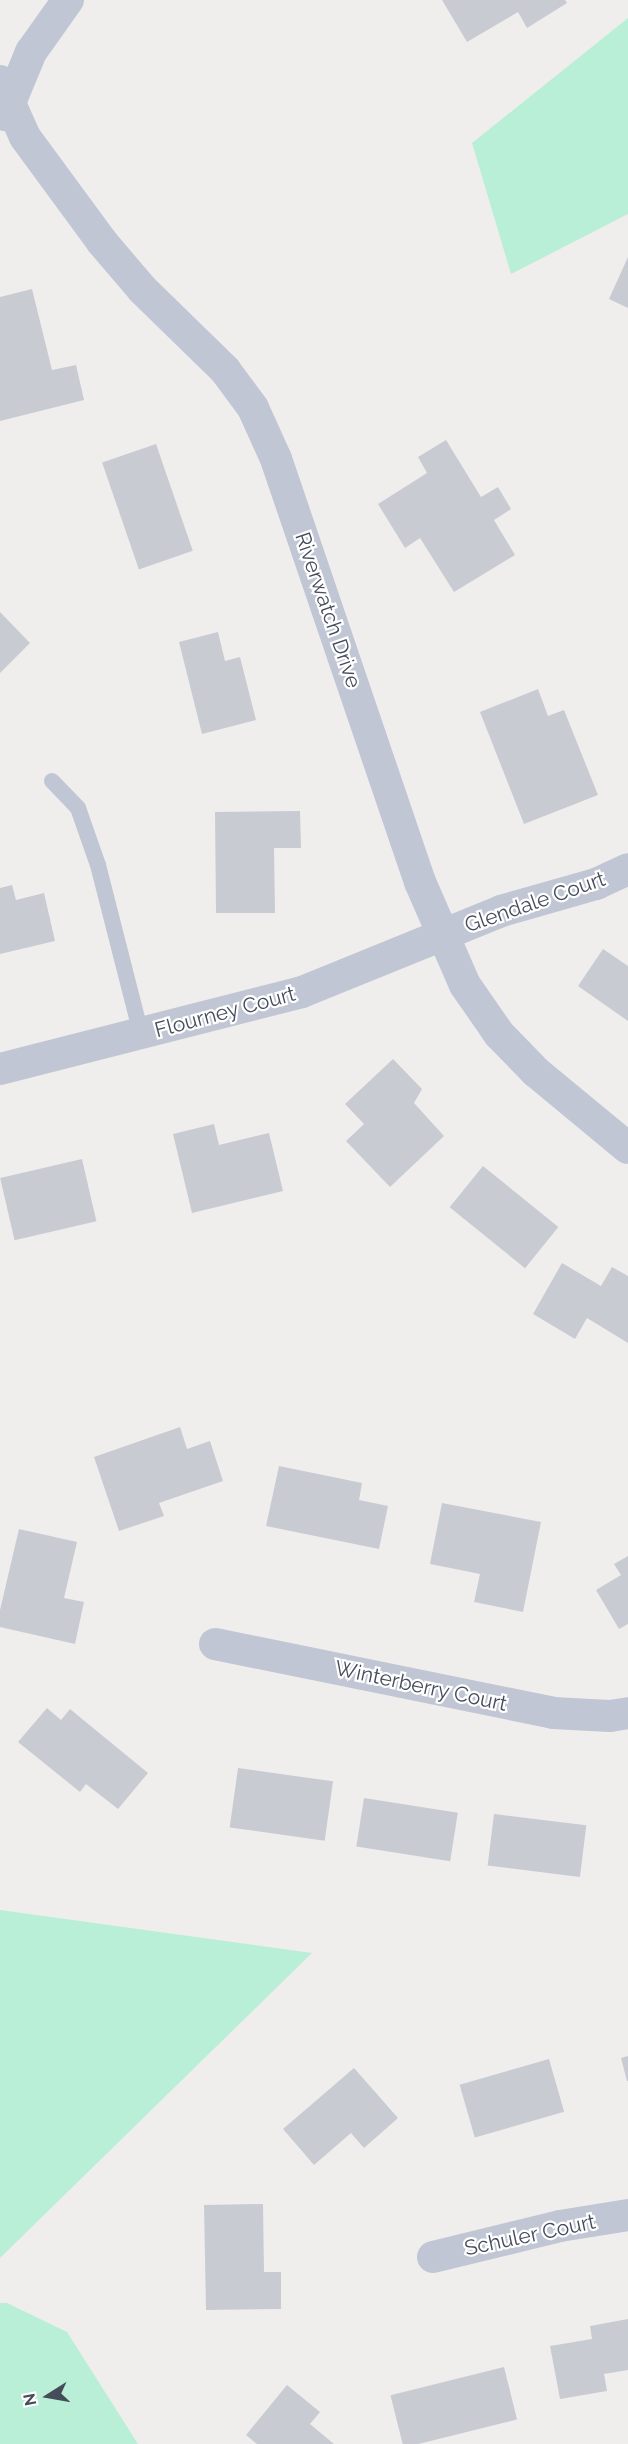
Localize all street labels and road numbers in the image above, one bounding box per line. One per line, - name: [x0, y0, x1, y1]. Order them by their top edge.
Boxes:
- street label: Riverwatch Drive: [290, 529, 366, 691]
- street label: Glendale Court: [461, 866, 609, 938]
- street label: Flourney Court: [152, 981, 298, 1043]
- street label: Winterberry Court: [332, 1655, 510, 1717]
- street label: Schuler Court: [462, 2209, 598, 2261]

